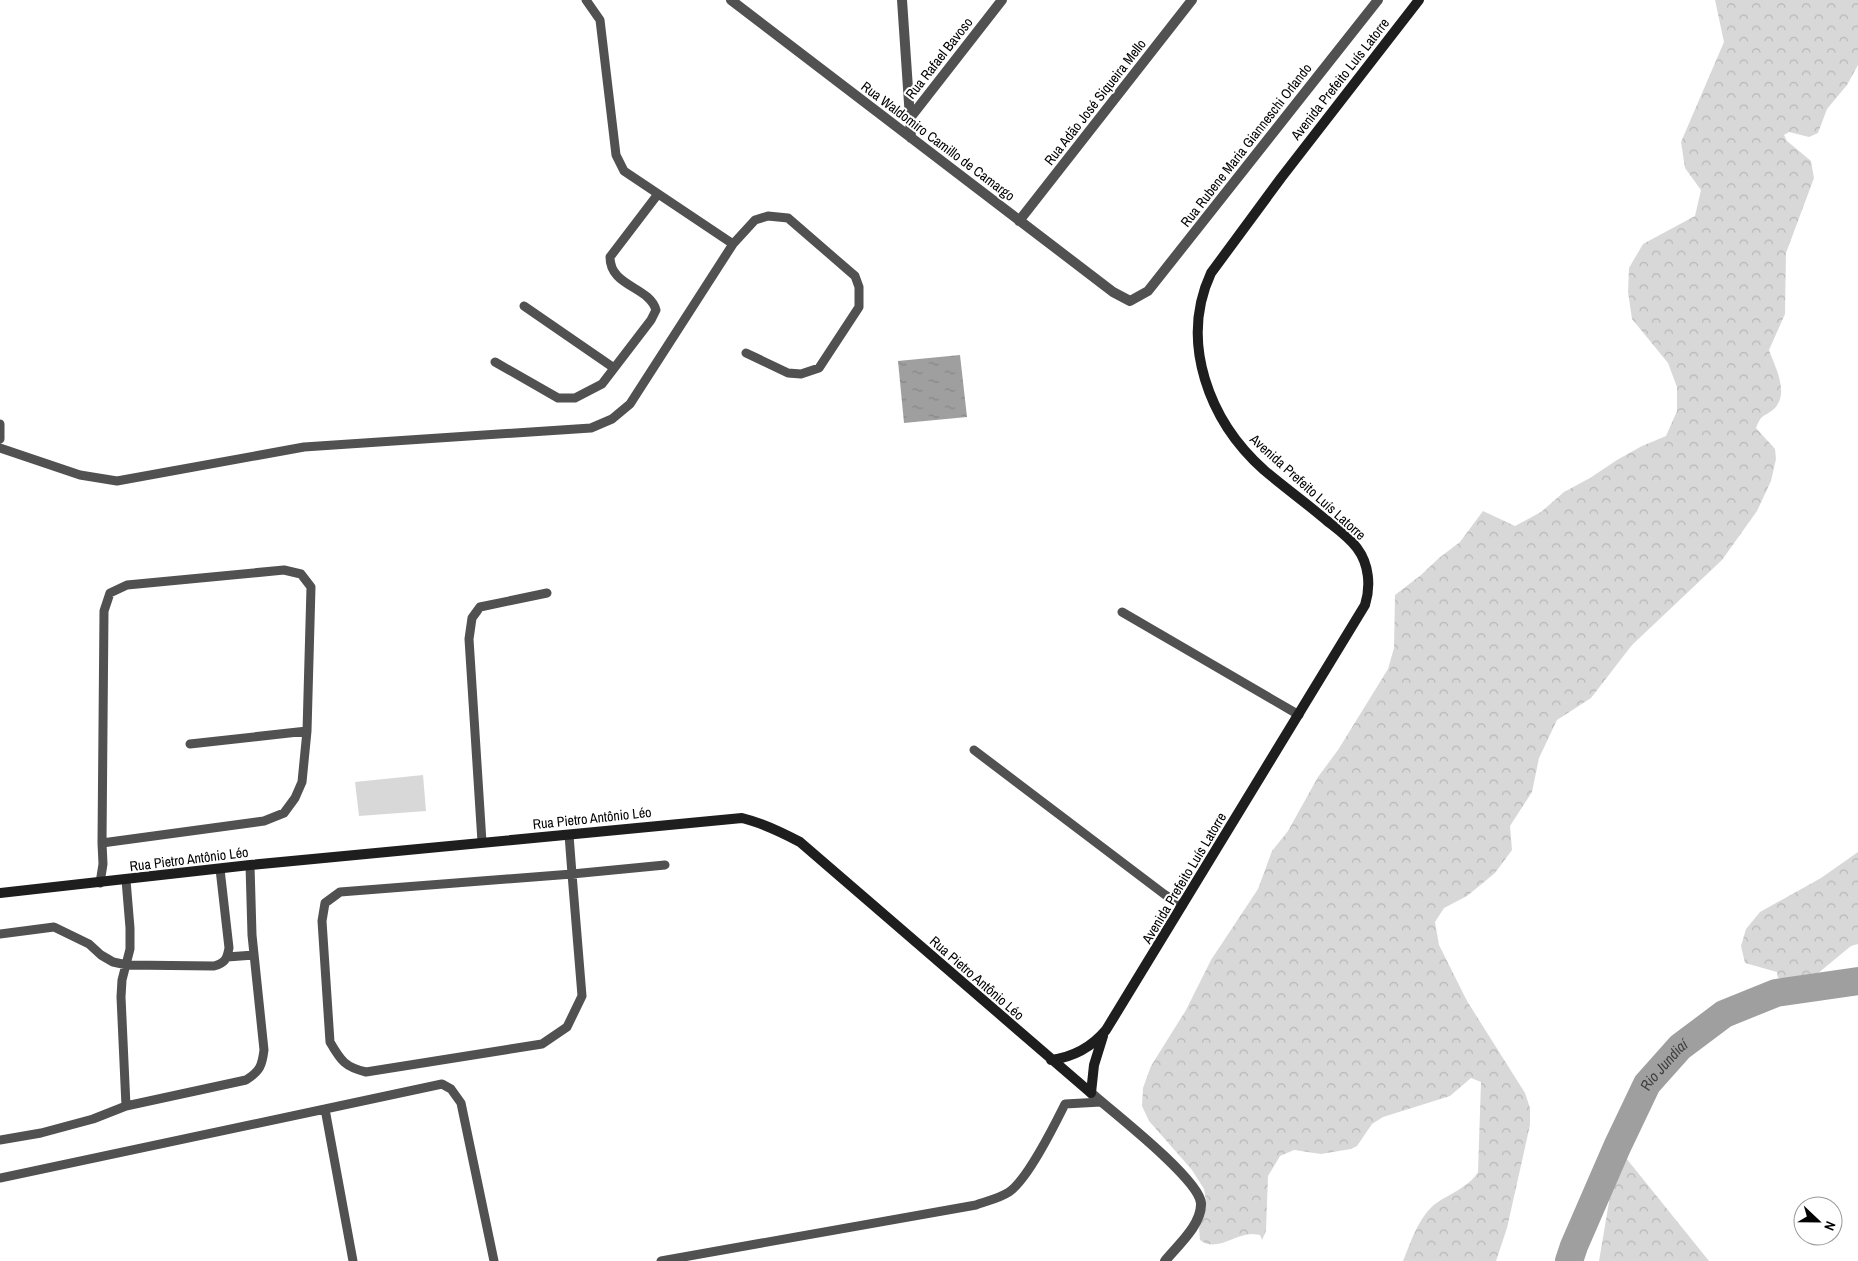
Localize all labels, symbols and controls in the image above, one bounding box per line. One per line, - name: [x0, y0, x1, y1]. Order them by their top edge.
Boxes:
- street label: Rua Rafael Bavoso: [901, 13, 977, 103]
- street label: Avenida Prefeito Luís Latorre: [1286, 14, 1393, 144]
- street label: Rua Adão José Siqueira Mello: [1040, 35, 1150, 169]
- street label: Rua Rubene Maria Gianneschi Orlando: [1176, 60, 1316, 230]
- street label: Rua Waldomiro Camillo de Camargo: [858, 77, 1018, 205]
- street label: Avenida Prefeito Luís Latorre: [1246, 430, 1370, 544]
- street label: Rua Pietro Antônio Léo: [532, 803, 652, 833]
- street label: Avenida Prefeito Luís Latorre: [1137, 809, 1230, 948]
- street label: Rua Pietro Antônio Léo: [129, 843, 249, 875]
- street label: Rua Pietro Antônio Léo: [926, 932, 1028, 1024]
- water label: Rio Jundiaí: [1634, 1033, 1693, 1094]
- north arrow: [1793, 1196, 1843, 1246]
- text: N: [1820, 1219, 1840, 1233]

